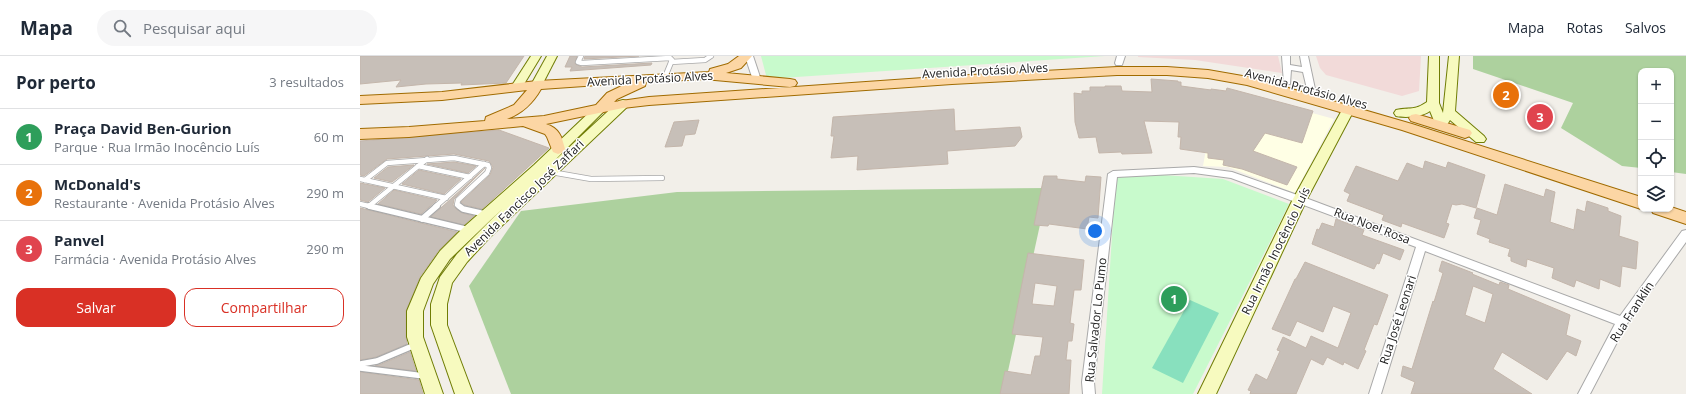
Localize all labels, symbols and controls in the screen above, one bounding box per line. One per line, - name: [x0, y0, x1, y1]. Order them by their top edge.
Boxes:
- search box: [97, 10, 377, 46]
- text: Mapa: [20, 15, 73, 41]
- icon: search: [111, 17, 133, 39]
- text: Pesquisar aqui: [143, 18, 246, 38]
- text: Mapa: [1508, 18, 1544, 37]
- text: Rotas: [1566, 18, 1603, 37]
- text: Salvos: [1625, 18, 1666, 37]
- street label: Avenida Protásio Alves: [921, 59, 1049, 82]
- street label: Avenida Protásio Alves: [1243, 64, 1370, 113]
- street label: Avenida Protásio Alves: [586, 67, 714, 90]
- map controls: [1638, 68, 1674, 212]
- button: +: [1638, 68, 1674, 104]
- text: Por perto: [16, 71, 96, 94]
- text: 3 resultados: [269, 73, 344, 91]
- pin: 2: [1493, 80, 1519, 110]
- pin: 3: [1527, 102, 1553, 132]
- button: −: [1638, 104, 1674, 140]
- text: Praça David Ben-Gurion: [54, 118, 232, 138]
- text: 1: [25, 128, 33, 146]
- text: 60 m: [314, 128, 344, 146]
- street label: Avenida Fancisco José Zaffari: [460, 136, 587, 260]
- text: Parque · Rua Irmão Inocêncio Luís: [54, 138, 260, 156]
- button: locate: [1638, 140, 1674, 176]
- text: McDonald's: [54, 174, 141, 194]
- button: layers: [1638, 176, 1674, 212]
- text: 2: [25, 184, 33, 202]
- text: 290 m: [306, 184, 344, 202]
- street label: Rua Irmão Inocêncio Luís: [1237, 184, 1314, 318]
- text: Restaurante · Avenida Protásio Alves: [54, 194, 275, 212]
- street label: Rua Noel Rosa: [1331, 203, 1413, 248]
- your location: [1085, 221, 1105, 241]
- text: Panvel: [54, 230, 104, 250]
- text: 3: [25, 240, 33, 258]
- text: 290 m: [306, 240, 344, 258]
- text: Farmácia · Avenida Protásio Alves: [54, 250, 256, 268]
- street label: Rua Salvador Lo Pumo: [1080, 257, 1111, 383]
- street label: Rua José Leonari: [1375, 273, 1420, 367]
- street label: Rua Franklin: [1606, 278, 1658, 345]
- pin: 1: [1161, 284, 1187, 314]
- button: Salvar: [16, 288, 176, 327]
- button: Compartilhar: [184, 288, 344, 327]

